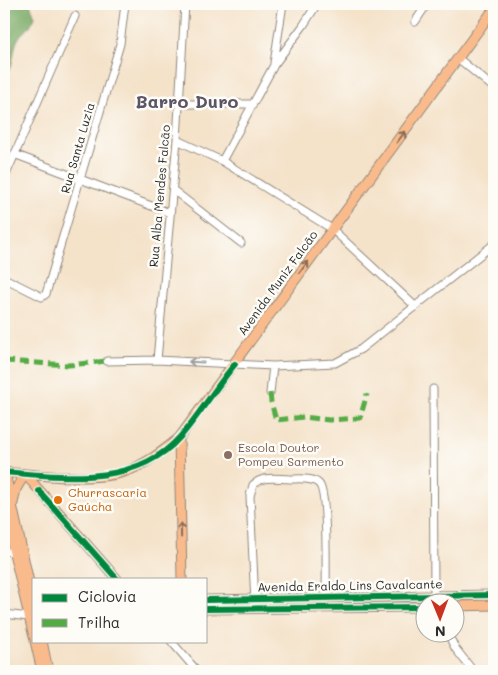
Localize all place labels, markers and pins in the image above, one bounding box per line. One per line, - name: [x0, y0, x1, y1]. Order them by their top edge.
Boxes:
- place label: Escola Doutor Pompeu Sarmento: [238, 439, 344, 469]
- marker: Escola Doutor Pompeu Sarmento: [222, 449, 234, 461]
- place label: Churrascaria Gaúcha: [68, 484, 147, 514]
- marker: Churrascaria Gaúcha: [52, 494, 64, 506]

